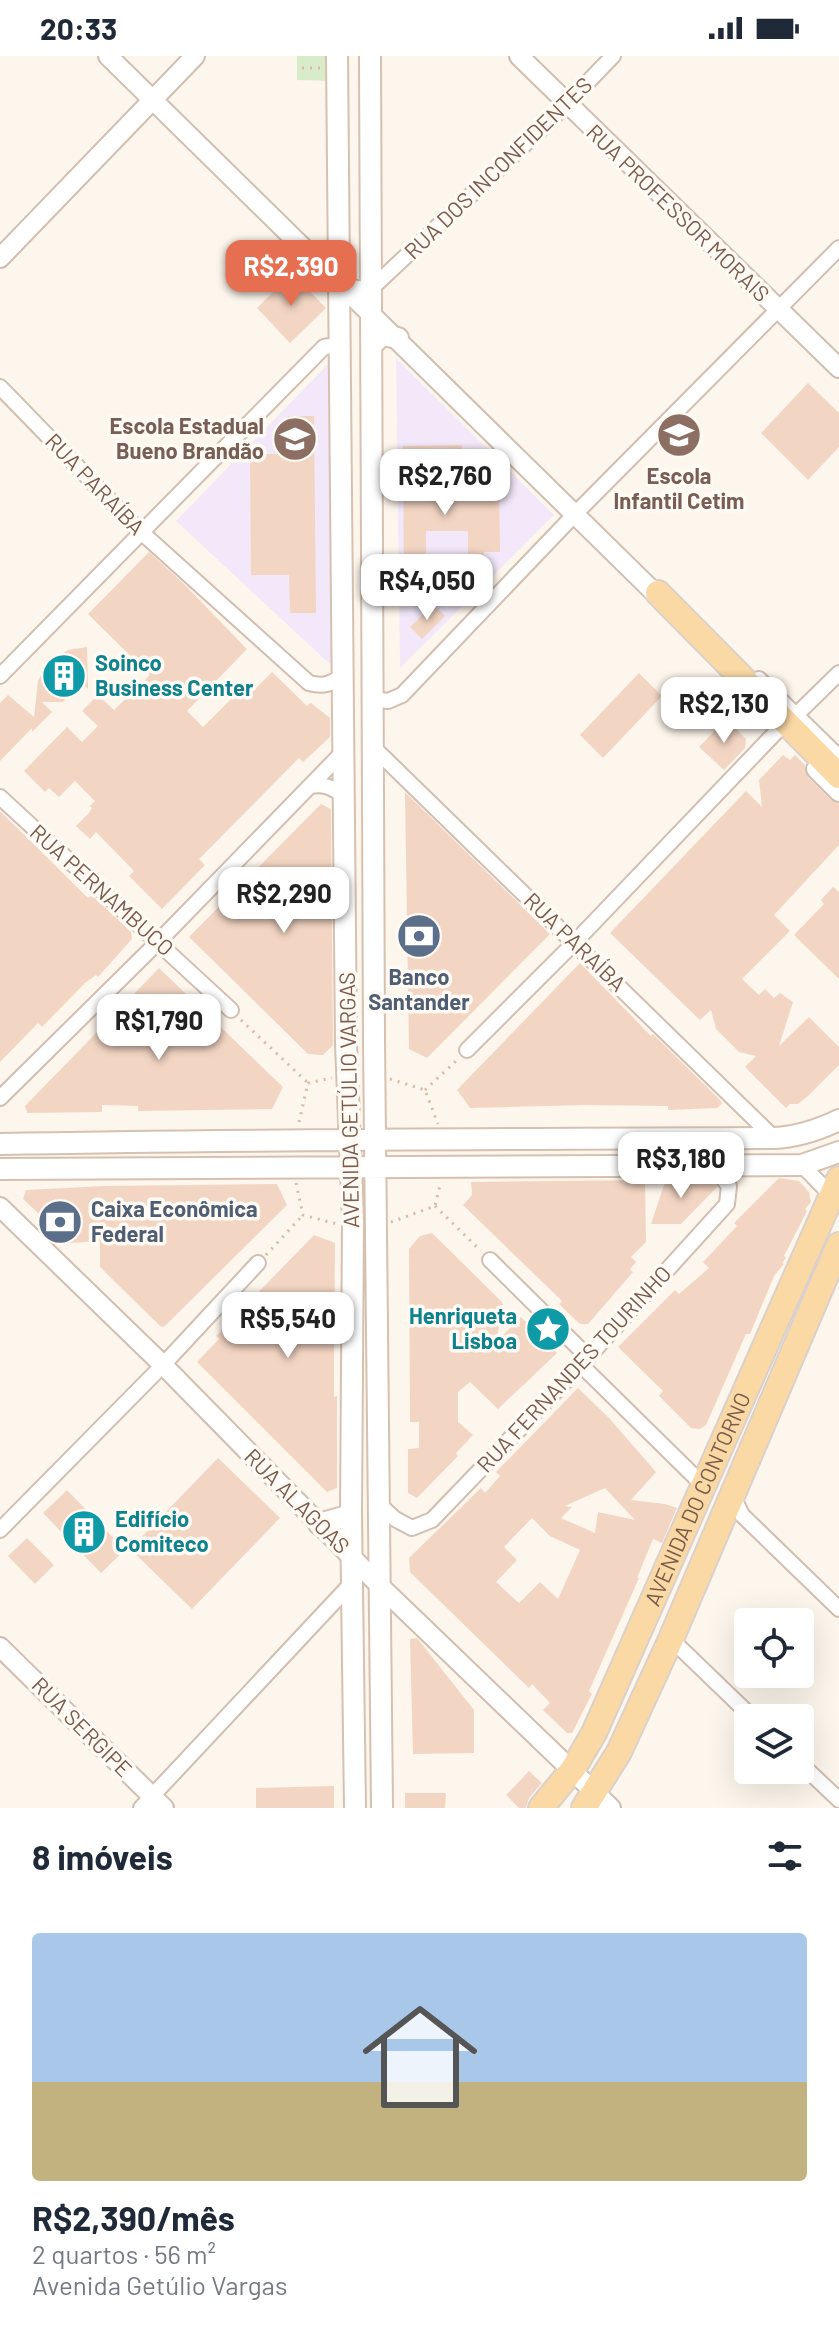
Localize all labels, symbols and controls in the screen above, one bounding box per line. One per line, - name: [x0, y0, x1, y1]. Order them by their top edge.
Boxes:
- text: 20:33: [40, 10, 117, 46]
- street label: RUA DOS INCONFIDENTES: [398, 71, 596, 264]
- street label: RUA PROFESSOR MORAIS: [582, 118, 776, 306]
- pin: R$2,390: [217, 240, 365, 308]
- text: R$2,390: [244, 250, 338, 281]
- school or university icon: Escola Infantil Cetim: [655, 411, 703, 459]
- place label: Escola Estadual Bueno Brandão: [110, 412, 264, 463]
- school or university icon: Escola Estadual Bueno Brandão: [271, 415, 319, 463]
- street label: RUA PARAÍBA: [41, 427, 151, 540]
- pin: R$2,760: [371, 449, 519, 517]
- text: R$2,760: [398, 459, 492, 490]
- place label: Escola Infantil Cetim: [613, 462, 745, 513]
- pin: R$4,050: [353, 554, 501, 622]
- text: R$4,050: [379, 564, 475, 595]
- place label: Soinco Business Center: [95, 649, 254, 700]
- building icon: Soinco Business Center: [40, 652, 88, 700]
- pin: R$2,130: [650, 677, 798, 745]
- text: R$2,130: [679, 687, 769, 718]
- street label: RUA PERNAMBUCO: [26, 818, 180, 960]
- pin: R$2,290: [210, 867, 358, 935]
- text: R$2,290: [236, 877, 332, 908]
- street label: RUA PARAÍBA: [519, 886, 632, 996]
- bank icon: Banco Santander: [395, 912, 443, 960]
- place label: Banco Santander: [368, 963, 470, 1014]
- street label: AVENIDA GETÚLIO VARGAS: [333, 972, 363, 1228]
- pin: R$1,790: [85, 994, 233, 1062]
- text: R$1,790: [115, 1004, 203, 1035]
- pin: R$3,180: [607, 1132, 755, 1200]
- text: R$3,180: [636, 1142, 726, 1173]
- place label: Caixa Econômica Federal: [91, 1195, 258, 1246]
- bank icon: Caixa Econômica Federal: [36, 1198, 84, 1246]
- street label: RUA FERNANDES TOURINHO: [471, 1260, 676, 1477]
- pin: R$5,540: [214, 1292, 362, 1360]
- text: R$5,540: [240, 1302, 336, 1333]
- place label: Henriqueta Lisboa: [409, 1302, 517, 1353]
- place icon: Henriqueta Lisboa: [524, 1305, 572, 1353]
- street label: AVENIDA DO CONTORNO: [638, 1388, 755, 1609]
- street label: RUA ALAGOAS: [240, 1442, 356, 1558]
- place label: Edifício Comiteco: [115, 1505, 209, 1556]
- building icon: Edifício Comiteco: [60, 1508, 108, 1556]
- map controls: [734, 1608, 814, 1784]
- button: locate: [734, 1608, 814, 1688]
- street label: RUA SERGIPE: [27, 1671, 138, 1782]
- button: layers: [734, 1704, 814, 1784]
- icon: filters: [763, 1834, 807, 1878]
- text: 8 imóveis: [32, 1836, 173, 1877]
- icon: home: [348, 1985, 492, 2129]
- text: R$2,390/mês: [32, 2197, 235, 2238]
- text: 2 quartos · 56 m²: [32, 2238, 216, 2269]
- text: Avenida Getúlio Vargas: [32, 2269, 287, 2300]

